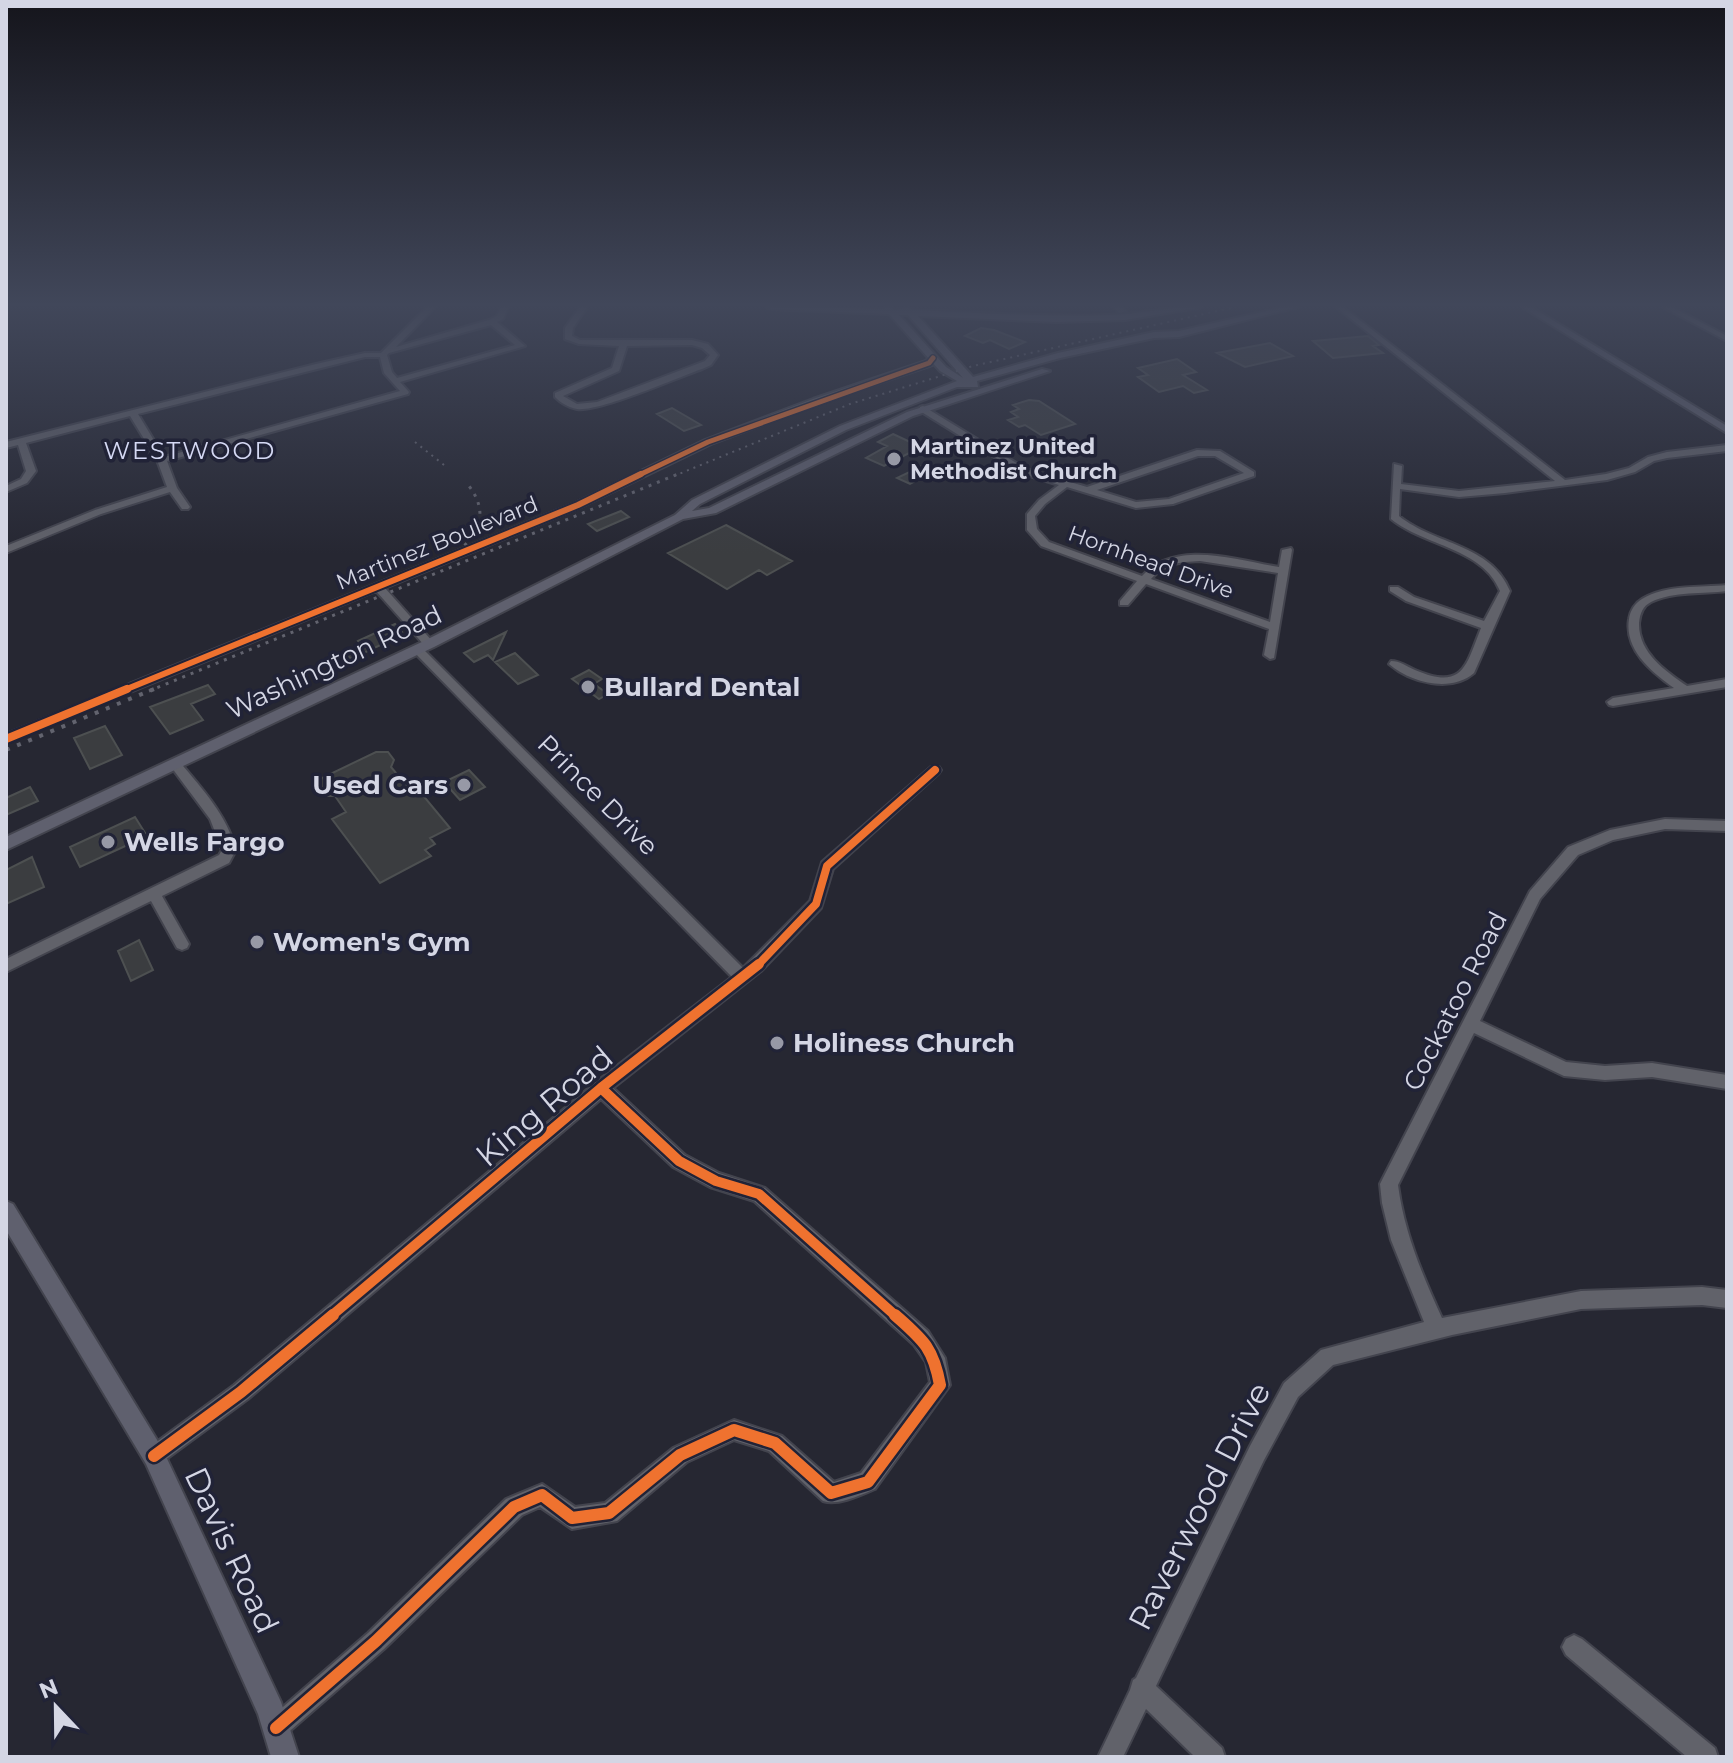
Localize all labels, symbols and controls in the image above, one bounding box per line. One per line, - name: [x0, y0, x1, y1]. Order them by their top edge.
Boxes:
- place label: Martinez United Methodist Church: [910, 433, 1117, 485]
- district label: WESTWOOD: [104, 436, 276, 465]
- marker: Martinez United Methodist Church: [885, 450, 903, 468]
- street label: Martinez Boulevard: [332, 490, 542, 596]
- street label: Hornhead Drive: [1064, 520, 1238, 604]
- street label: Washington Road: [221, 598, 447, 726]
- place label: Bullard Dental: [604, 671, 800, 703]
- marker: Bullard Dental: [579, 678, 597, 696]
- street label: Prince Drive: [531, 728, 665, 862]
- place label: Used Cars: [312, 769, 448, 801]
- marker: Used Cars: [455, 776, 473, 794]
- place label: Wells Fargo: [124, 826, 285, 858]
- marker: Wells Fargo: [99, 833, 117, 851]
- street label: Cockatoo Road: [1396, 906, 1514, 1096]
- place label: Women's Gym: [273, 926, 471, 958]
- marker: Women's Gym: [248, 933, 266, 951]
- place label: Holiness Church: [793, 1027, 1015, 1059]
- marker: Holiness Church: [768, 1034, 786, 1052]
- street label: King Road: [468, 1037, 620, 1175]
- street label: Raverwood Drive: [1120, 1376, 1278, 1636]
- street label: Davis Road: [177, 1461, 287, 1639]
- north arrow: [16, 1667, 96, 1747]
- text: N: [35, 1673, 62, 1705]

